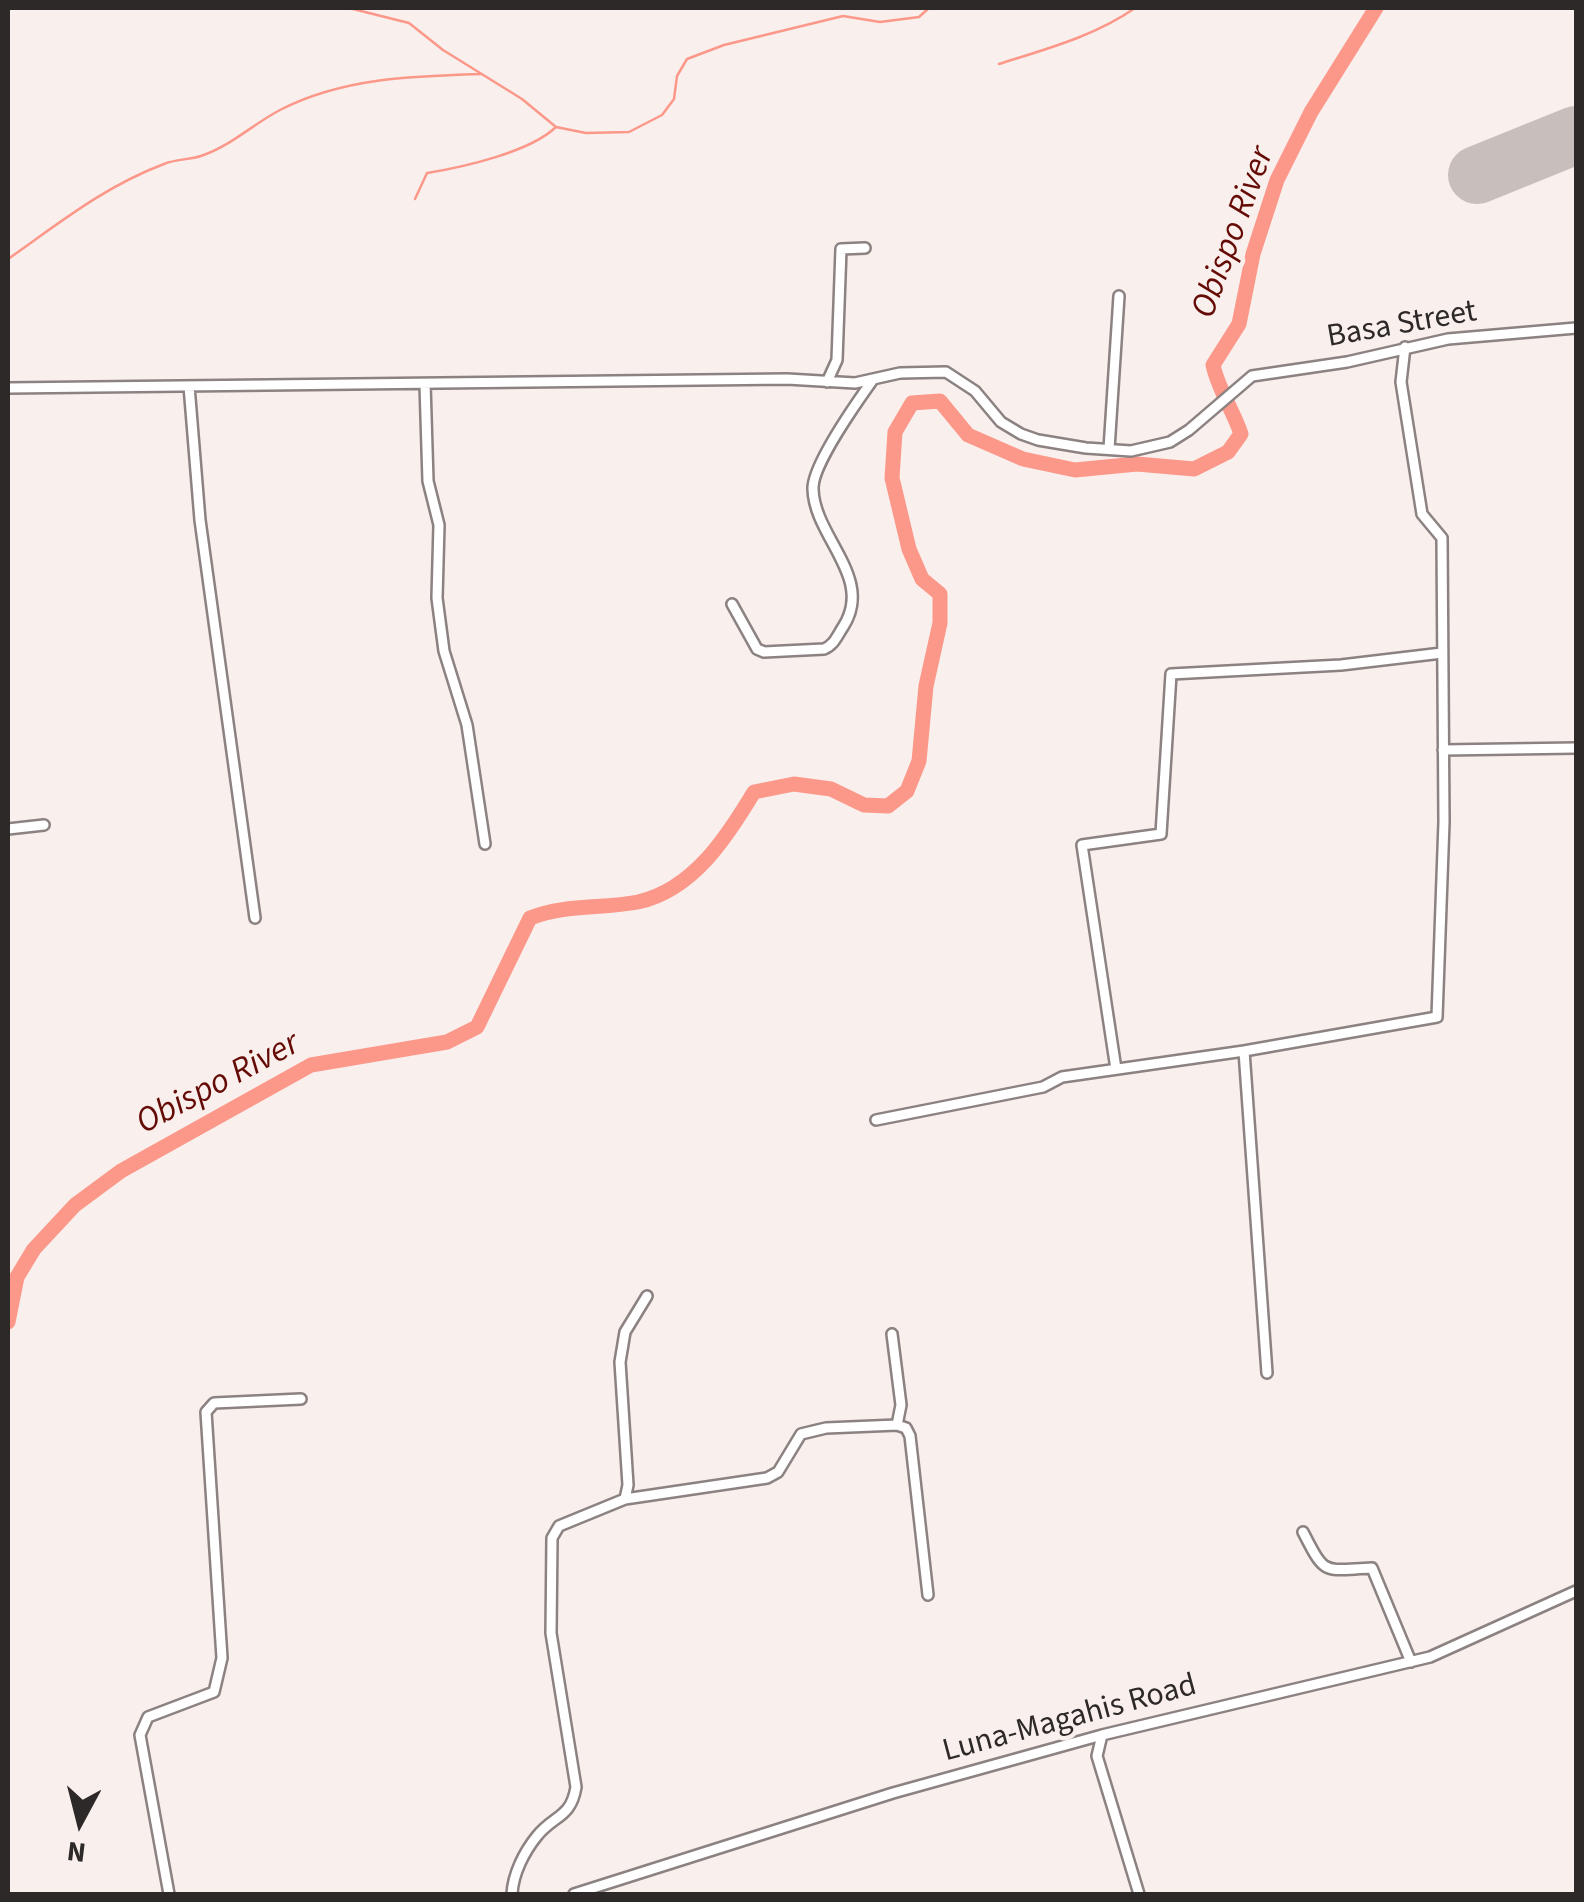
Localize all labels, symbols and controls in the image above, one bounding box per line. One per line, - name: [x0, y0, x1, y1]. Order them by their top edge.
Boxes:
- water label: Obispo River: [1185, 142, 1285, 324]
- street label: Basa Street: [1324, 294, 1480, 358]
- water label: Obispo River: [130, 1024, 308, 1146]
- street label: Luna-Magahis Road: [939, 1668, 1201, 1772]
- north arrow: [30, 1772, 130, 1872]
- text: N: [65, 1831, 88, 1873]

